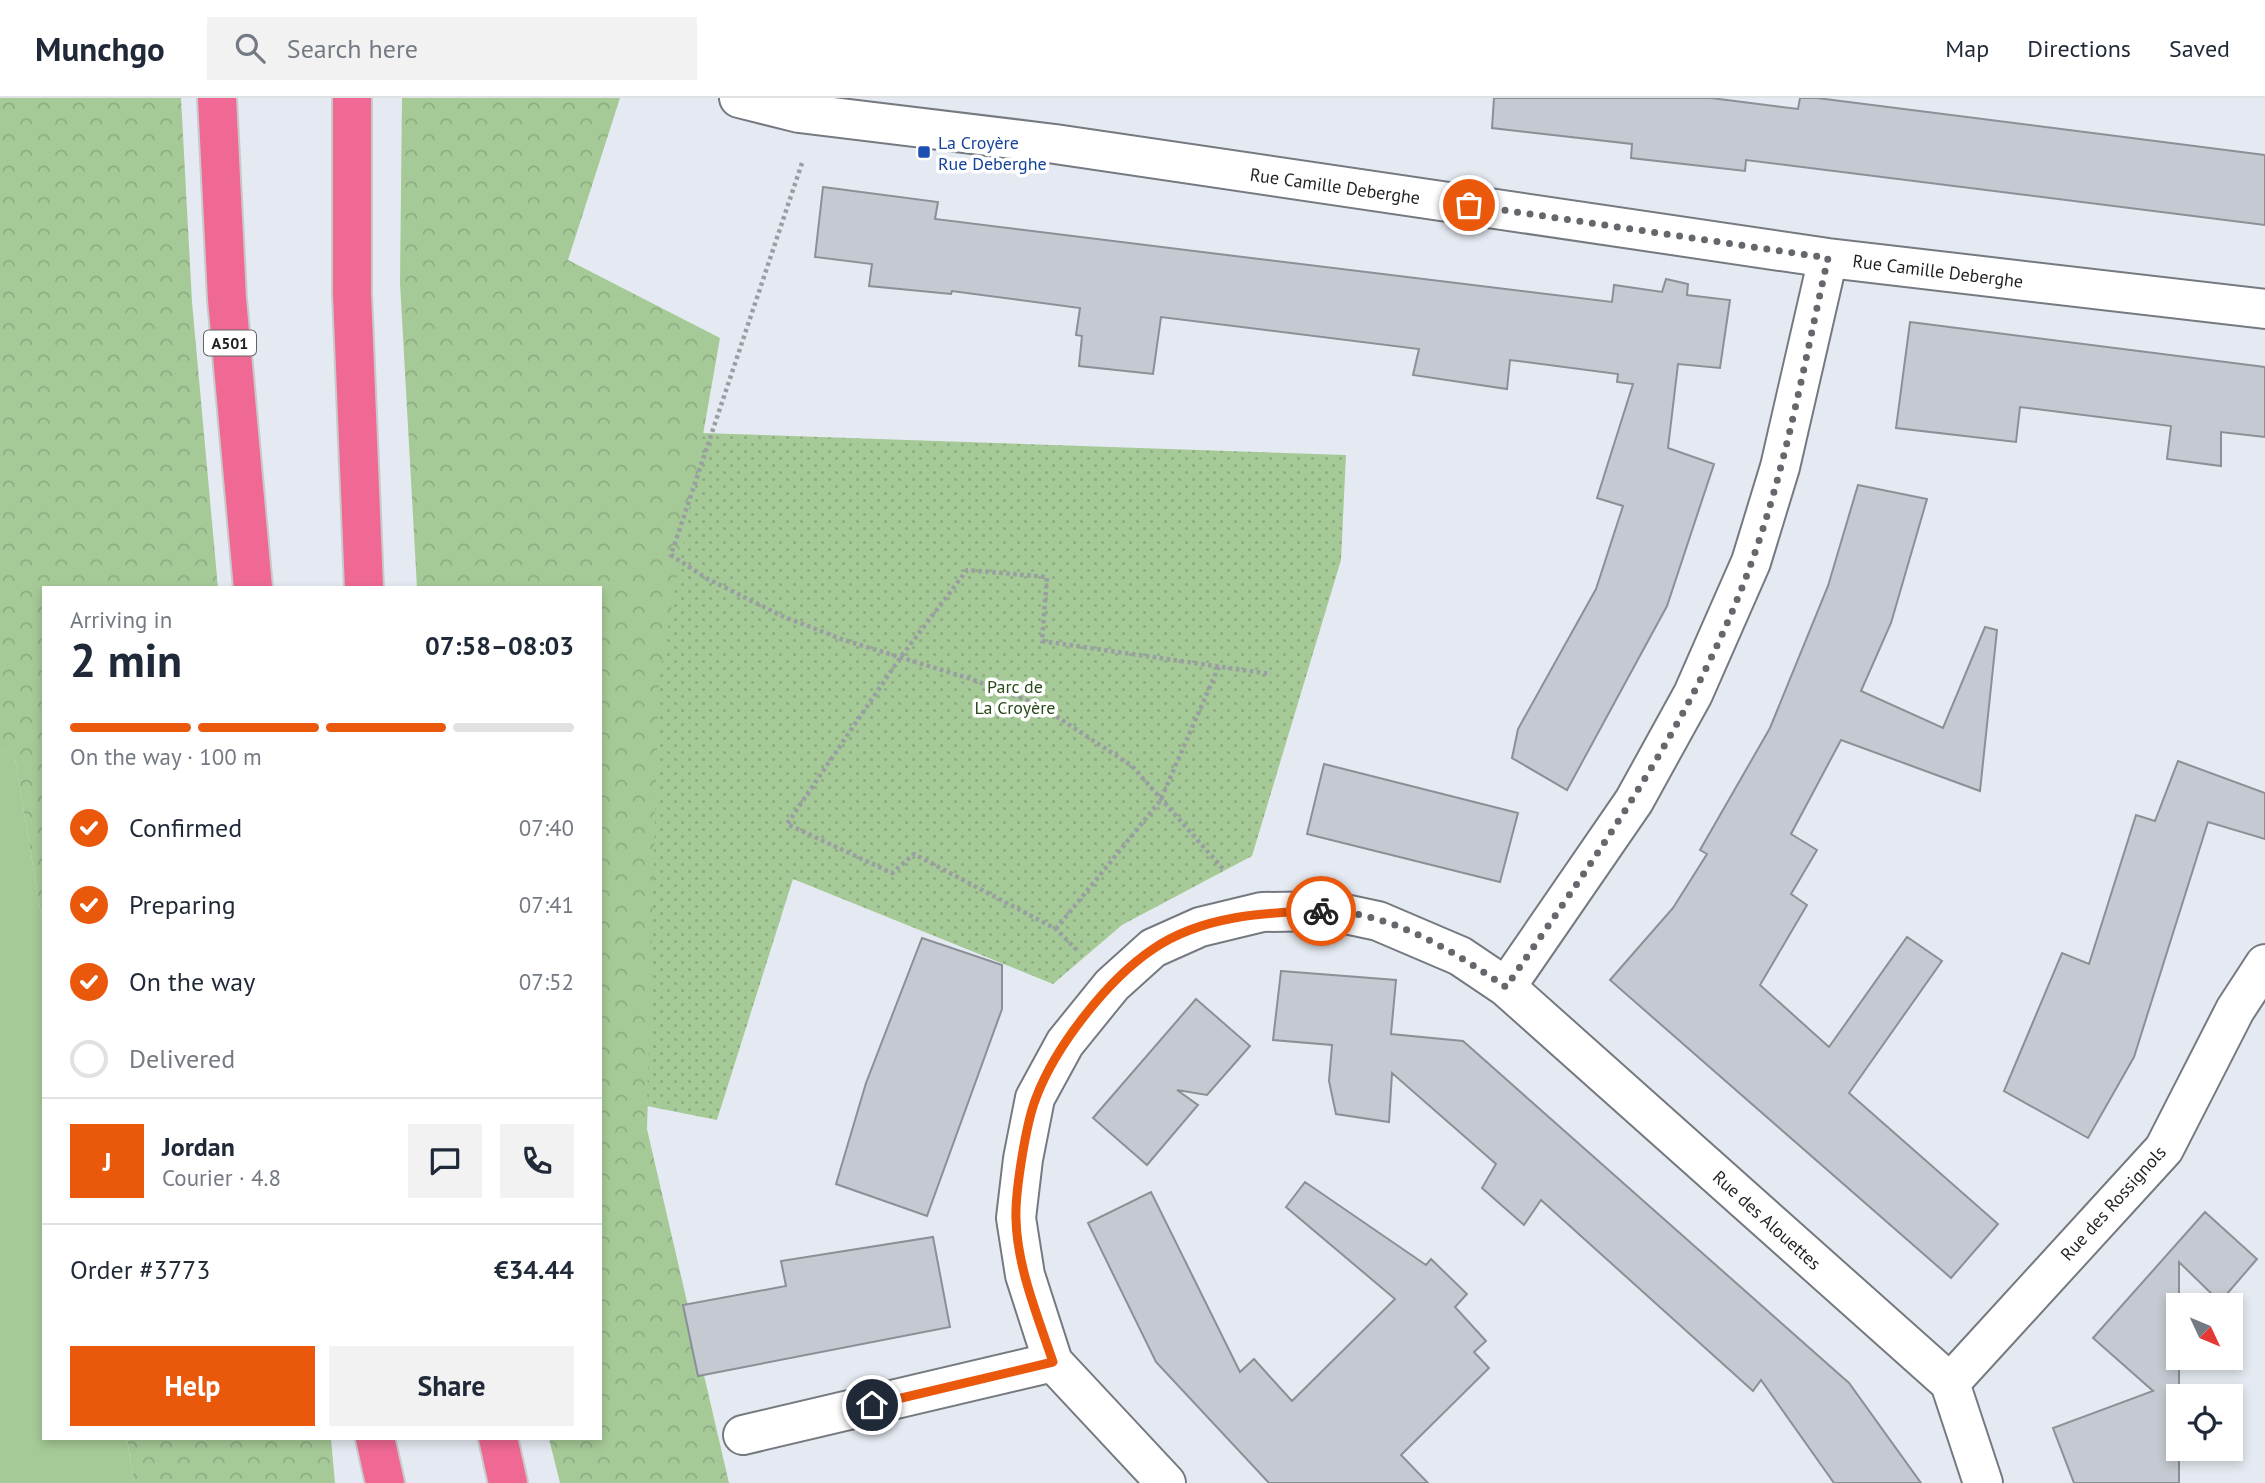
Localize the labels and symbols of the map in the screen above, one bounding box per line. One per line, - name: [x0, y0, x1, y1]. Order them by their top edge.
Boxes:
- place label: La Croyère Rue Deberghe: [938, 131, 1047, 175]
- marker: La Croyère Rue Deberghe: [916, 144, 932, 160]
- street label: Rue Camille Deberghe: [1248, 163, 1422, 209]
- pin: [1439, 175, 1499, 235]
- street label: Rue Camille Deberghe: [1851, 249, 2025, 293]
- road number: A501: [204, 330, 256, 356]
- park label: Parc de La Croyère: [975, 675, 1055, 719]
- courier: [1286, 876, 1356, 946]
- street label: Rue des Rossignols: [2055, 1141, 2171, 1265]
- street label: Rue des Alouettes: [1708, 1165, 1826, 1275]
- north arrow: [2166, 1293, 2244, 1370]
- pin: [842, 1375, 902, 1435]

